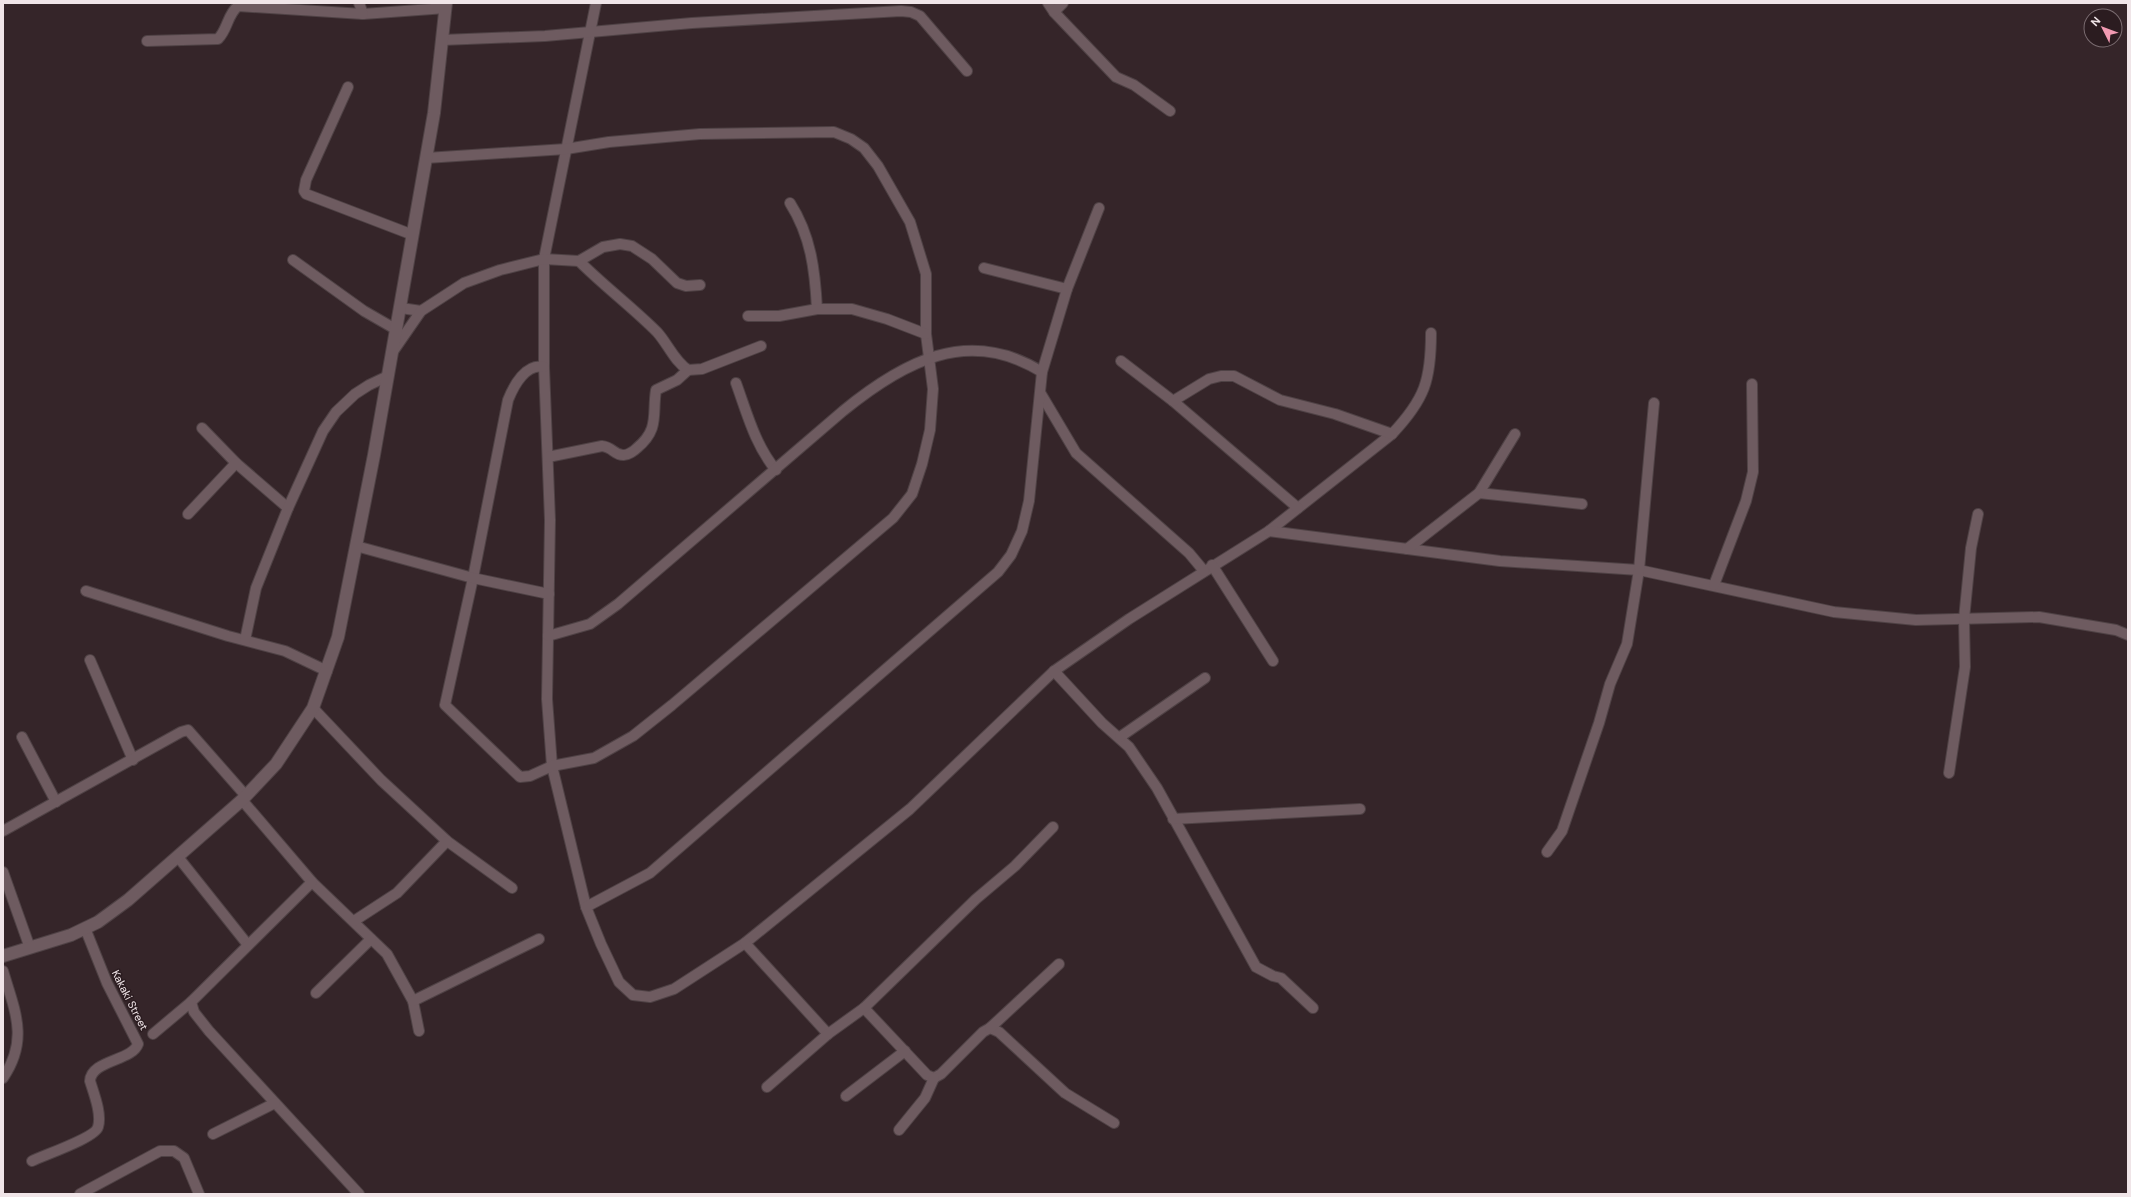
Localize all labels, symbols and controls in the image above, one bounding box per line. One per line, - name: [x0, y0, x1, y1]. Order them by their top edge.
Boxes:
- north arrow: [2083, 8, 2123, 48]
- text: N: [2088, 14, 2103, 29]
- street label: Kakaki Street: [109, 967, 151, 1033]

